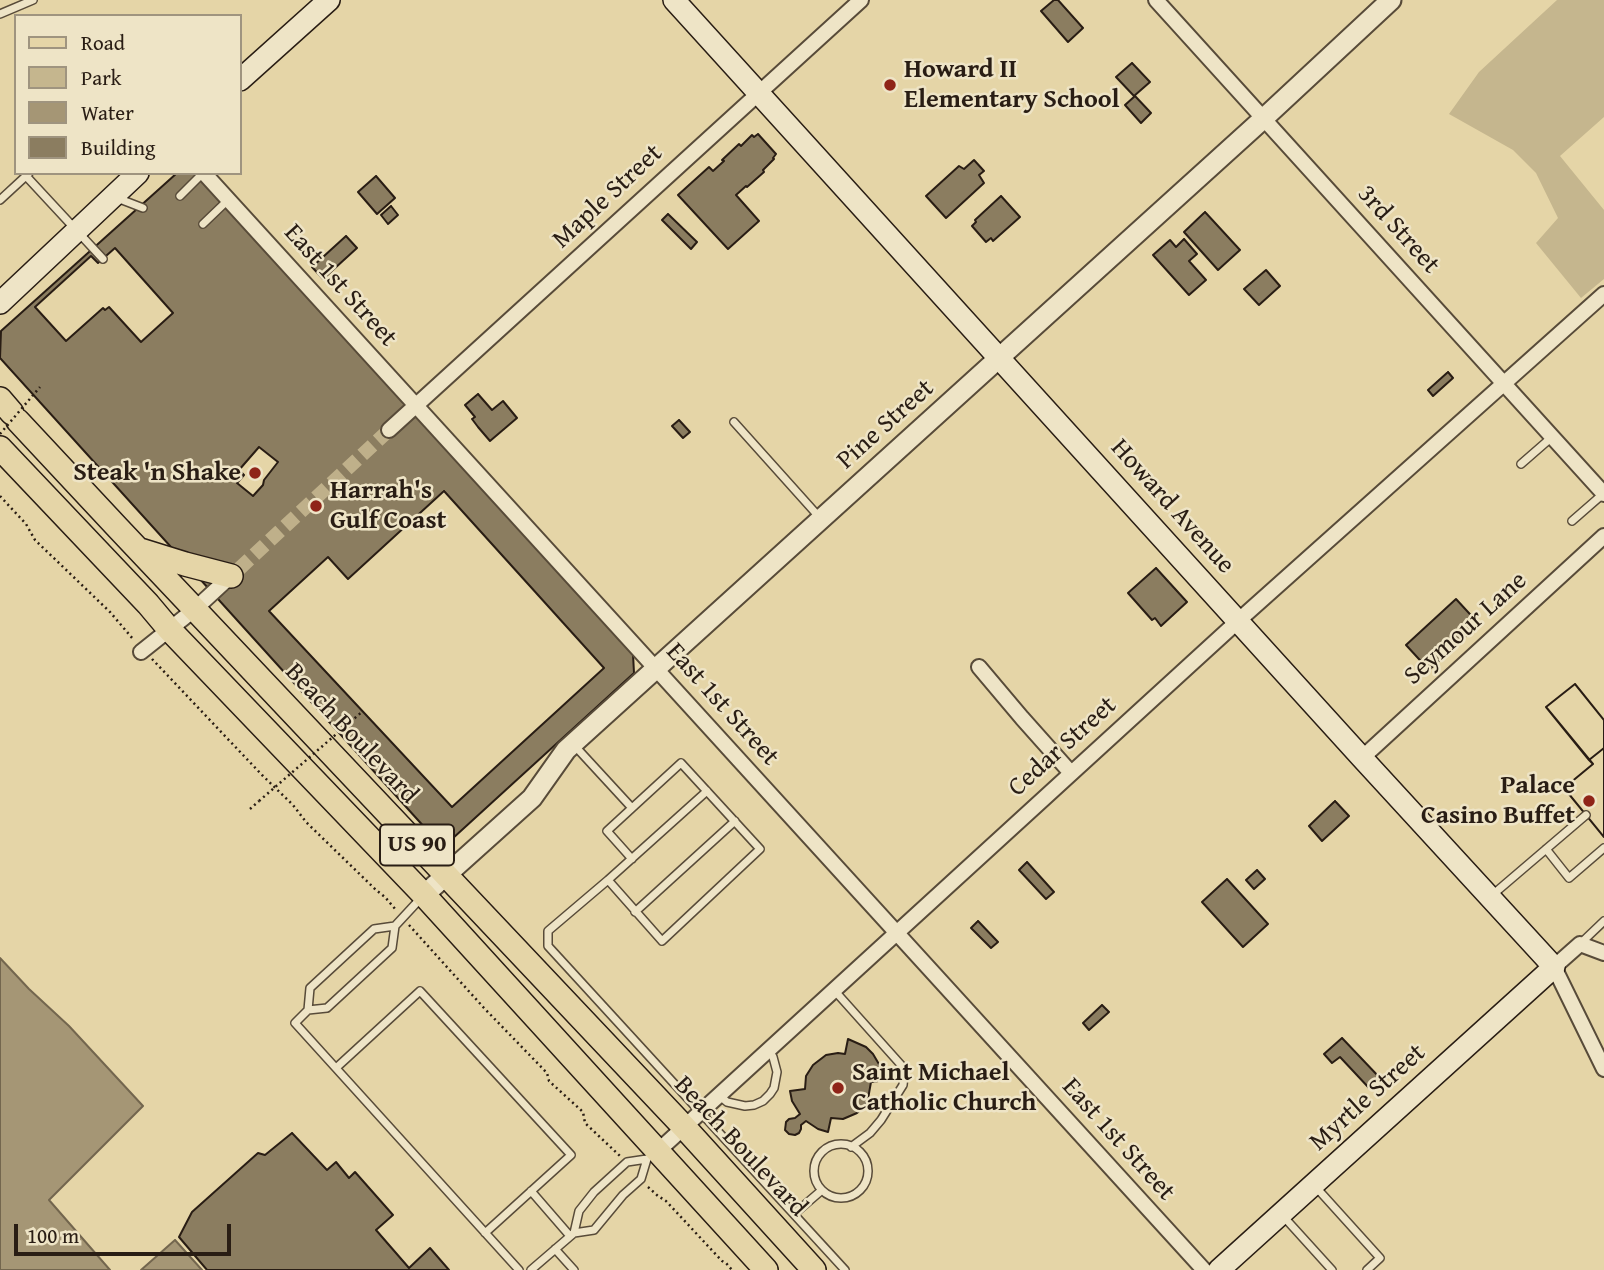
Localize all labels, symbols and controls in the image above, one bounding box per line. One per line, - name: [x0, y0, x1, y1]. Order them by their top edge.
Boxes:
- legend: [14, 14, 242, 175]
- text: Road: [81, 27, 125, 58]
- place label: Howard II Elementary School: [904, 54, 1120, 116]
- text: Park: [81, 62, 122, 93]
- marker: Howard II Elementary School: [882, 77, 898, 93]
- text: Water: [81, 97, 134, 128]
- text: Building: [81, 132, 155, 163]
- street label: Maple Street: [547, 138, 669, 256]
- street label: 3rd Street: [1350, 179, 1446, 281]
- street label: East 1st Street: [277, 218, 403, 354]
- street label: Pine Street: [831, 373, 941, 477]
- street label: Howard Avenue: [1103, 433, 1241, 581]
- place label: Steak 'n Shake: [73, 457, 241, 489]
- marker: Steak 'n Shake: [247, 465, 263, 481]
- place label: Harrah's Gulf Coast: [330, 475, 446, 536]
- marker: Harrah's Gulf Coast: [308, 498, 324, 514]
- street label: Seymour Lane: [1398, 566, 1534, 692]
- street label: East 1st Street: [659, 637, 785, 773]
- street label: Beach Boulevard: [278, 657, 424, 811]
- street label: Cedar Street: [1003, 690, 1123, 804]
- place label: Palace Casino Buffet: [1421, 770, 1575, 832]
- marker: Palace Casino Buffet: [1581, 793, 1597, 809]
- road number: US 90: [380, 824, 454, 866]
- street label: Myrtle Street: [1304, 1038, 1432, 1158]
- place label: Saint Michael Catholic Church: [852, 1057, 1036, 1118]
- street label: Beach Boulevard: [667, 1070, 813, 1224]
- street label: East 1st Street: [1055, 1072, 1181, 1208]
- marker: Saint Michael Catholic Church: [830, 1080, 846, 1096]
- scale bar: [18, 1210, 234, 1254]
- text: 100 m: [27, 1220, 79, 1251]

